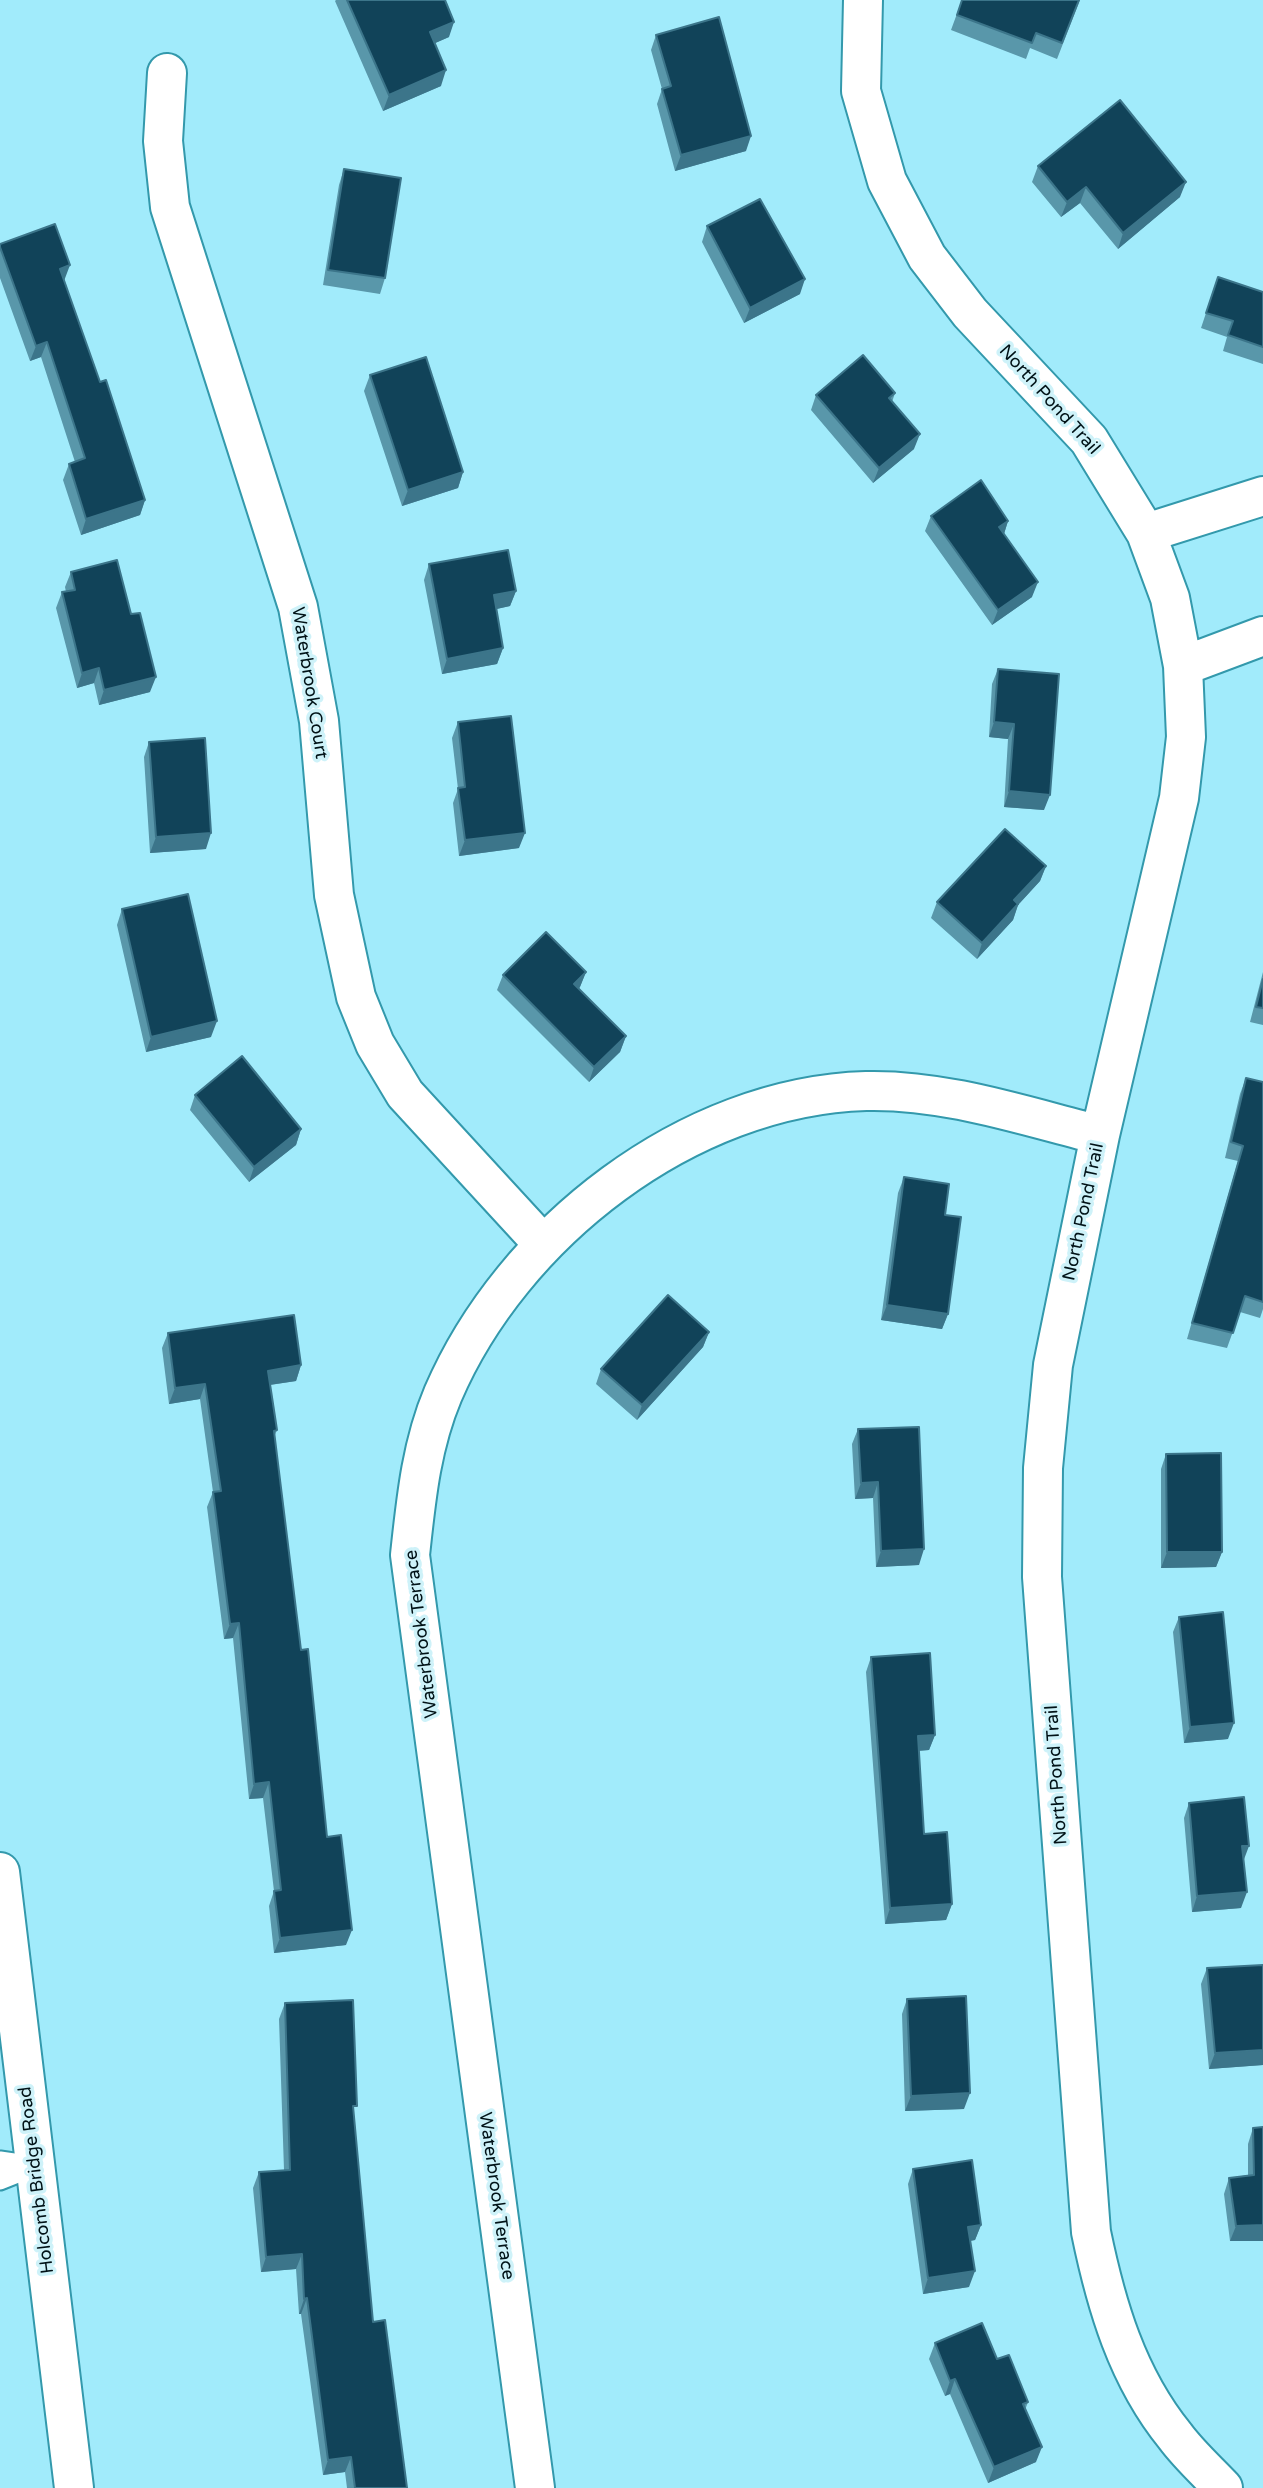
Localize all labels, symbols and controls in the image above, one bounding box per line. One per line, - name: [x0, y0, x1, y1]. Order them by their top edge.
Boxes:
- street label: North Pond Trail: [994, 341, 1104, 459]
- street label: Waterbrook Court: [286, 606, 332, 760]
- street label: North Pond Trail: [1059, 1141, 1109, 1283]
- street label: Waterbrook Terrace: [401, 1549, 443, 1719]
- street label: North Pond Trail: [1041, 1704, 1073, 1846]
- street label: Holcomb Bridge Road: [15, 2085, 59, 2275]
- street label: Waterbrook Terrace: [474, 2111, 518, 2281]

